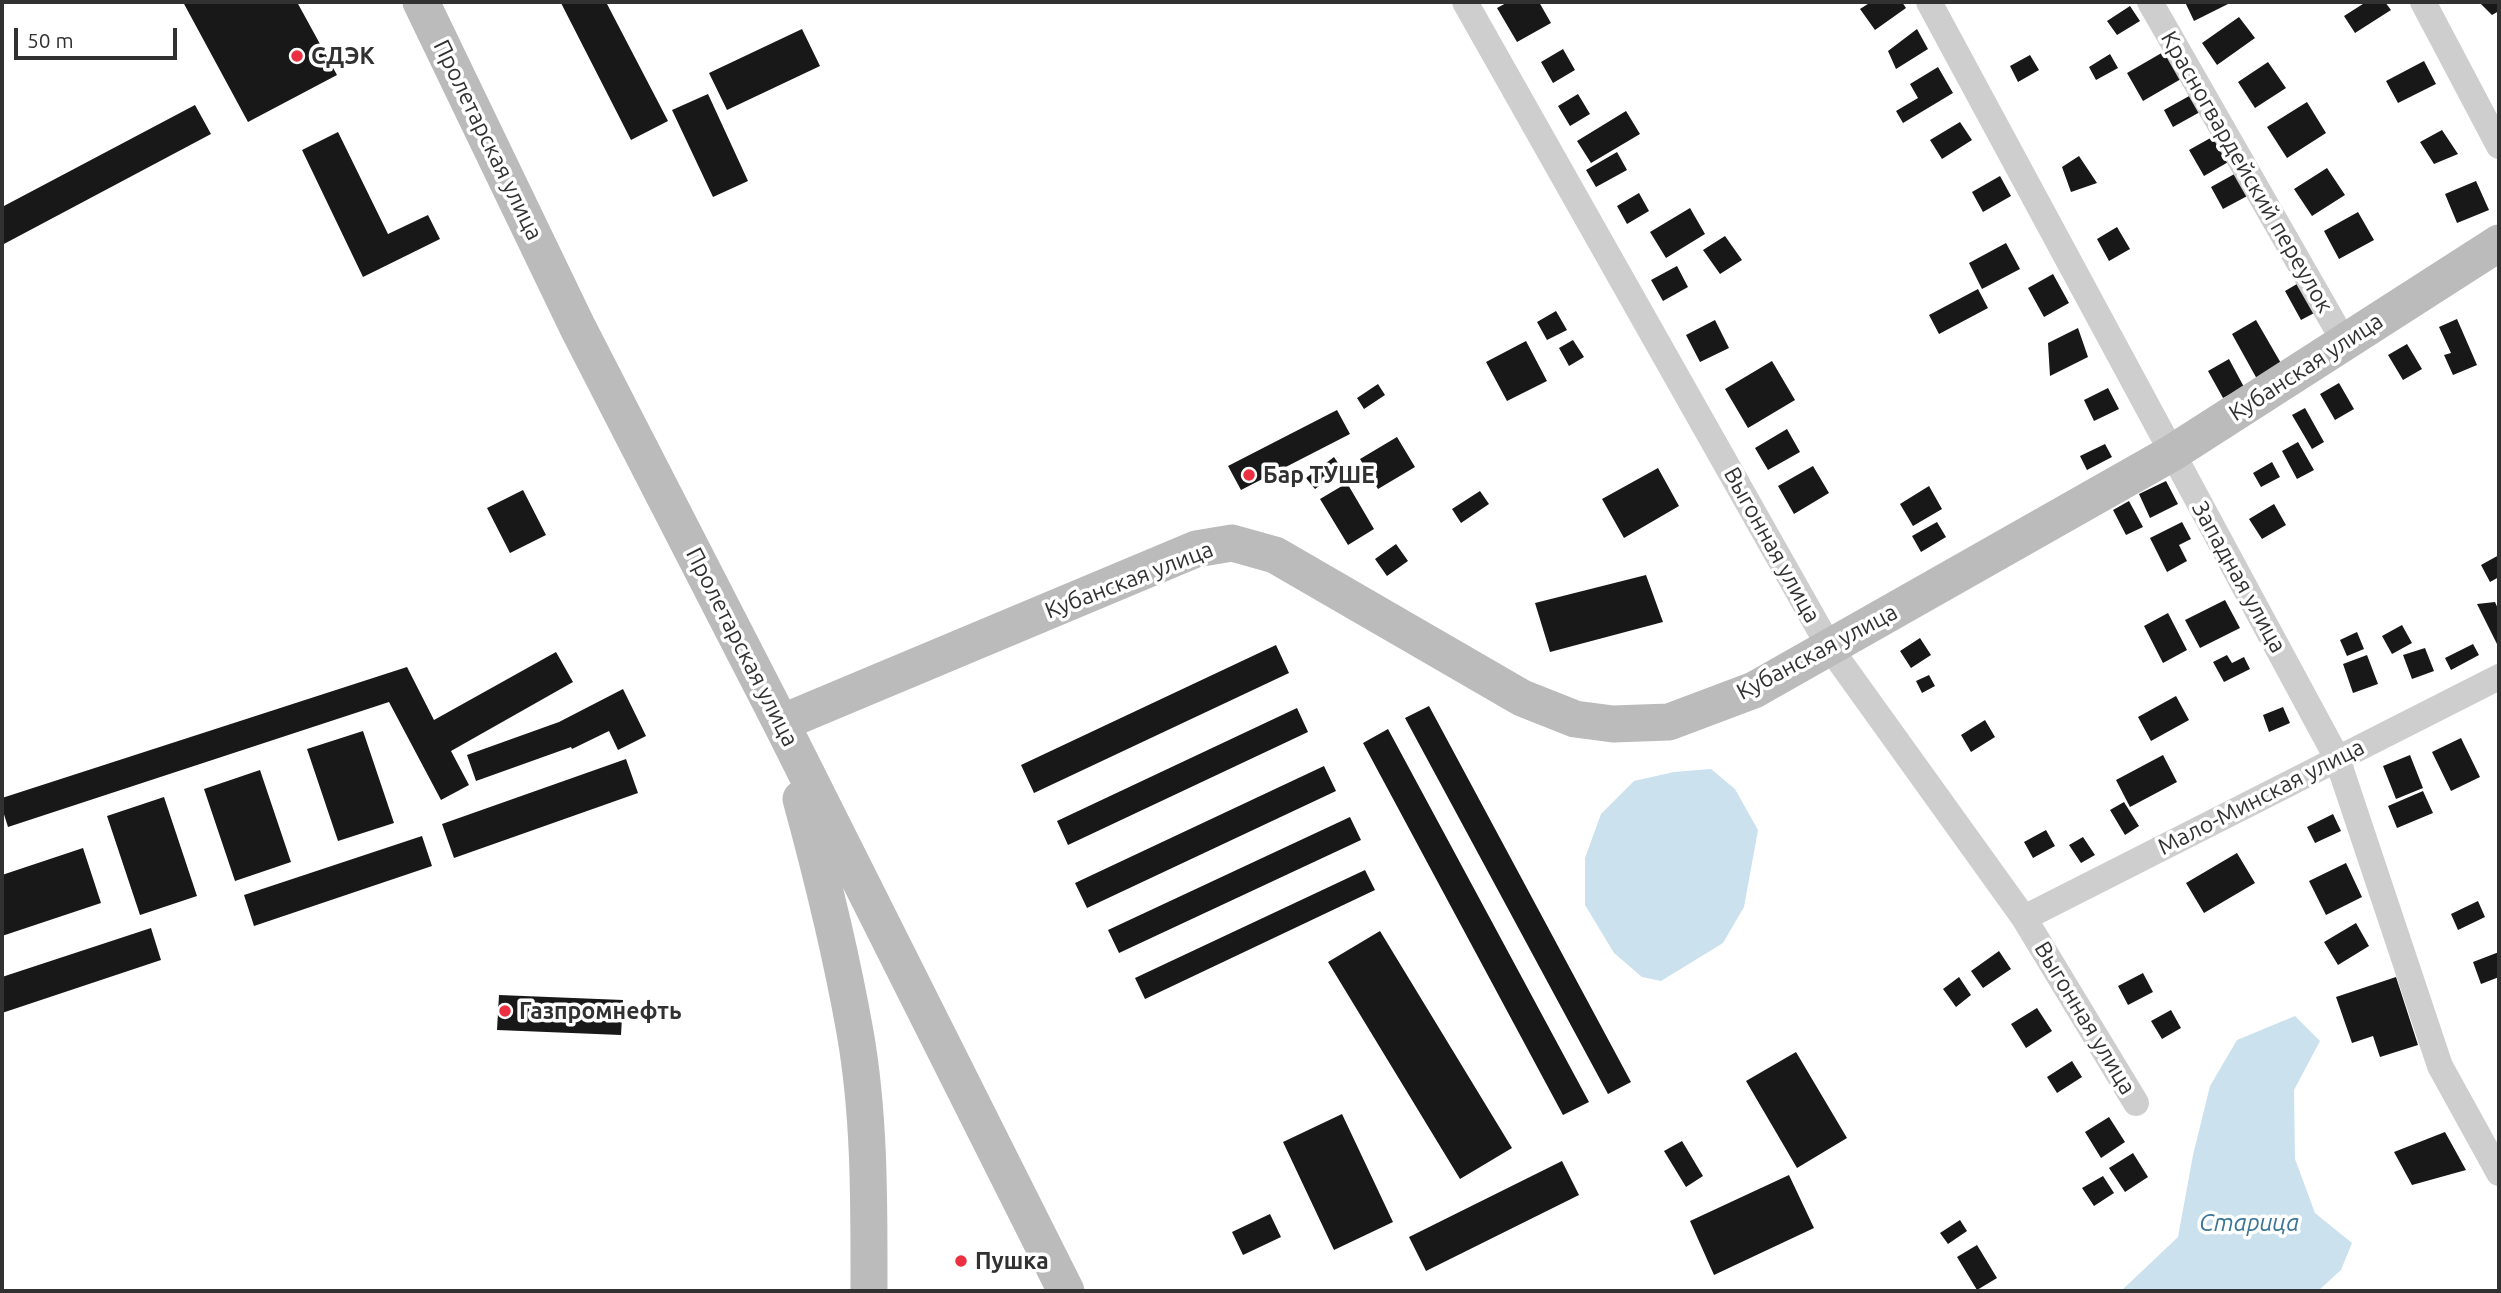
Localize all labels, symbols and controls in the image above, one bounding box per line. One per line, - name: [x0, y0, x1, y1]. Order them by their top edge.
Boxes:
- scale bar: [18, 14, 180, 58]
- street label: Красногвардейский переулок: [2155, 26, 2339, 318]
- text: 50 m: [27, 28, 74, 52]
- street label: Пролетарская улица: [428, 35, 548, 245]
- place label: СДЭК: [311, 42, 375, 70]
- marker: СДЭК: [289, 48, 305, 64]
- street label: Кубанская улица: [2224, 307, 2388, 427]
- place label: Бар ТУШЕ: [1263, 461, 1375, 489]
- street label: Выгонная улица: [1718, 462, 1826, 628]
- marker: Бар ТУШЕ: [1241, 467, 1257, 483]
- street label: Западная улица: [2186, 496, 2292, 658]
- street label: Кубанская улица: [1041, 535, 1217, 625]
- street label: Пролетарская улица: [680, 543, 804, 751]
- street label: Кубанская улица: [1732, 598, 1902, 706]
- street label: Мало-Минская улица: [2153, 733, 2369, 861]
- street label: Выгонная улица: [2028, 936, 2142, 1100]
- place label: Газпромнефть: [519, 997, 682, 1025]
- marker: Газпромнефть: [497, 1003, 513, 1019]
- water label: Старица: [2199, 1209, 2299, 1237]
- place label: Пушка: [975, 1247, 1049, 1275]
- marker: Пушка: [953, 1253, 969, 1269]

